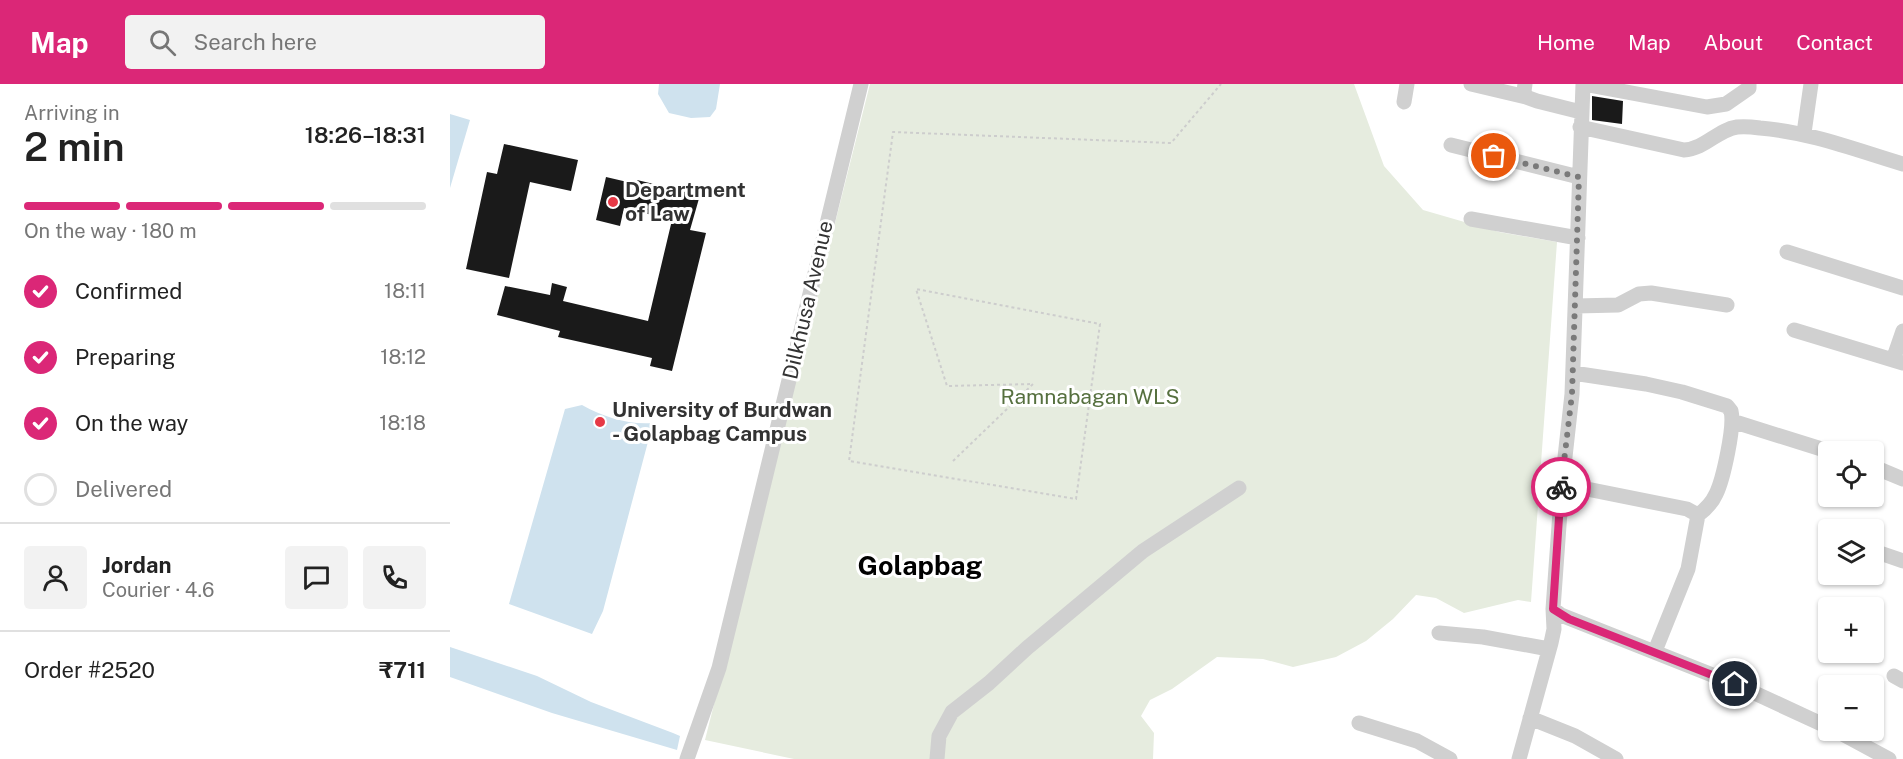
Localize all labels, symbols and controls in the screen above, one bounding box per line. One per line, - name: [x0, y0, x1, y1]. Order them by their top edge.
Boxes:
- search box: [125, 15, 545, 69]
- text: Map: [30, 26, 89, 59]
- icon: search: [146, 26, 179, 59]
- text: Search here: [194, 29, 317, 55]
- text: Home: [1537, 30, 1595, 55]
- text: Map: [1628, 30, 1671, 55]
- text: About: [1704, 30, 1763, 55]
- text: Contact: [1796, 30, 1873, 55]
- text: Arriving in: [24, 101, 119, 125]
- text: 18:26–18:31: [305, 122, 426, 148]
- text: 2 min: [24, 124, 125, 170]
- pin: [1468, 130, 1519, 181]
- icon: bag: [1477, 139, 1510, 172]
- place label: Department of Law: [625, 177, 746, 226]
- marker: Department of Law: [606, 195, 620, 209]
- street label: Dilkhusa Avenue: [777, 218, 838, 382]
- text: On the way · 180 m: [24, 219, 196, 243]
- icon: check: [24, 275, 57, 308]
- text: Confirmed: [75, 278, 182, 304]
- text: 18:11: [384, 279, 426, 303]
- icon: check: [24, 341, 57, 374]
- text: Preparing: [75, 344, 176, 370]
- text: 18:12: [380, 345, 426, 369]
- park label: Ramnabagan WLS: [1000, 384, 1180, 409]
- place label: University of Burdwan - Golapbag Campus: [612, 397, 832, 446]
- icon: check: [24, 407, 57, 440]
- text: On the way: [75, 410, 188, 436]
- text: 18:18: [379, 411, 426, 435]
- marker: University of Burdwan - Golapbag Campus: [593, 415, 607, 429]
- map controls: [1818, 441, 1884, 741]
- button: locate: [1818, 441, 1884, 507]
- courier: [1531, 457, 1591, 517]
- icon: bike: [1545, 471, 1578, 504]
- text: Delivered: [75, 476, 172, 502]
- button: layers: [1818, 519, 1884, 585]
- button: person: [24, 546, 87, 609]
- button: chat: [285, 546, 348, 609]
- button: phone: [363, 546, 426, 609]
- district label: Golapbag: [857, 549, 983, 581]
- text: Jordan: [102, 552, 171, 578]
- text: Courier · 4.6: [102, 578, 214, 602]
- button: +: [1818, 597, 1884, 663]
- text: Order #2520: [24, 657, 155, 683]
- text: ₹711: [379, 657, 426, 683]
- pin: [1709, 658, 1760, 709]
- icon: home: [1718, 667, 1751, 700]
- button: −: [1818, 675, 1884, 741]

